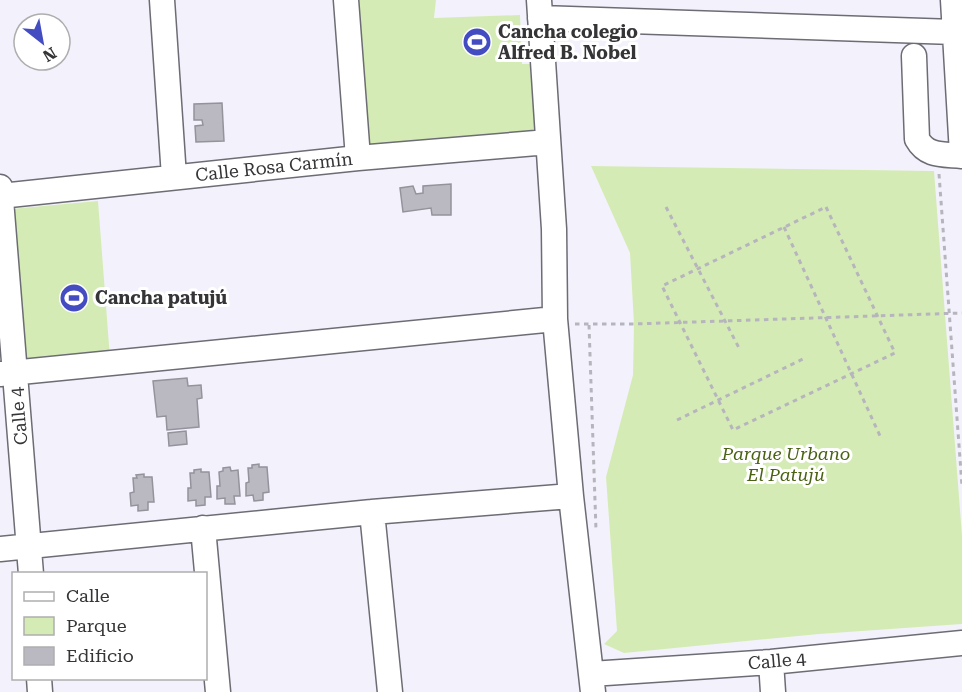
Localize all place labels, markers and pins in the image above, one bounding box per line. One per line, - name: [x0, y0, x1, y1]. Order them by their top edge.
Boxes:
- place label: Cancha colegio Alfred B. Nobel: [498, 21, 638, 63]
- sports icon: Cancha colegio Alfred B. Nobel: [461, 26, 493, 58]
- sports icon: Cancha patujú: [58, 282, 90, 314]
- place label: Cancha patujú: [95, 287, 227, 308]

